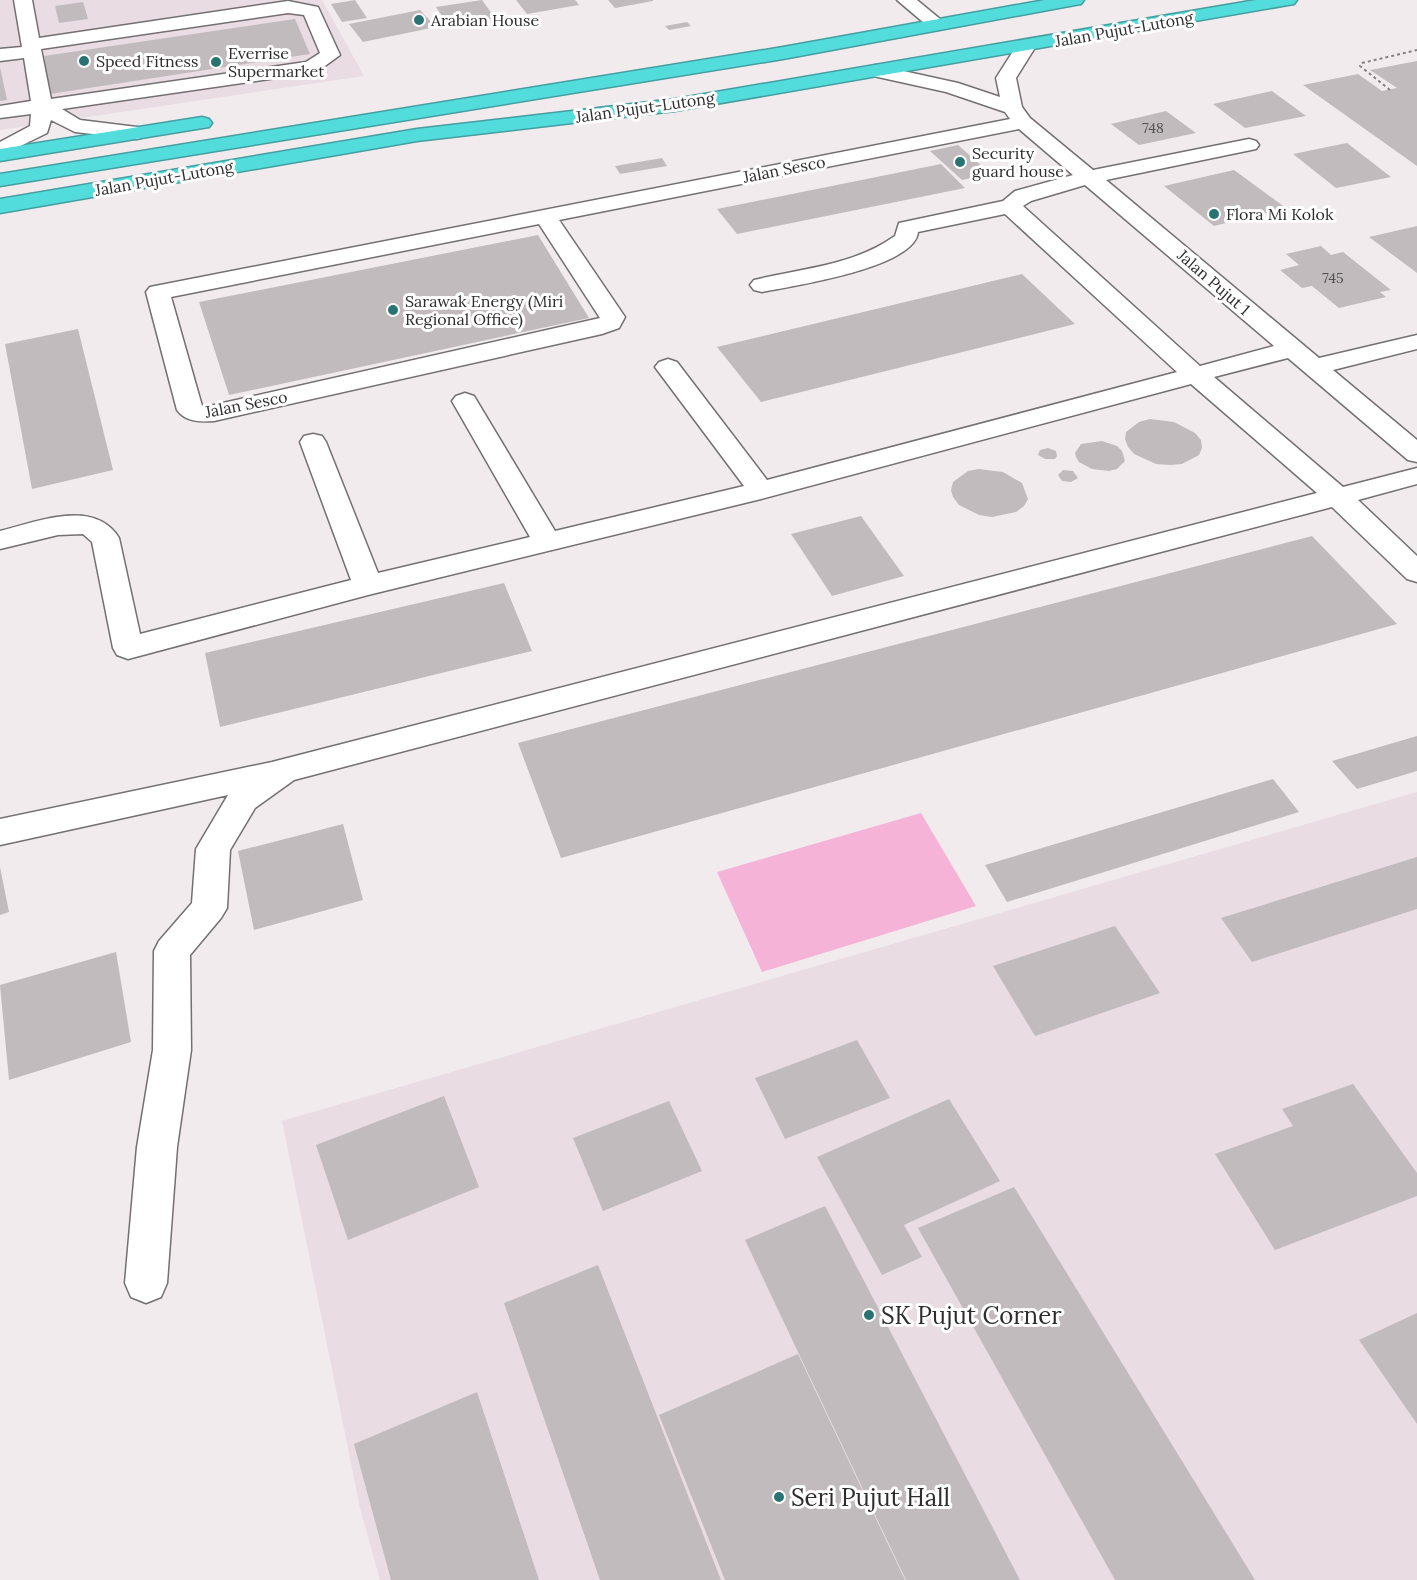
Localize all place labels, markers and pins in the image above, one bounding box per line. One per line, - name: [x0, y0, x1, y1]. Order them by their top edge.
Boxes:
- place label: Arabian House: [430, 10, 540, 30]
- marker: Arabian House: [412, 13, 426, 27]
- place label: Everrise Supermarket: [228, 43, 325, 81]
- place label: Speed Fitness: [96, 51, 198, 71]
- marker: Speed Fitness: [77, 54, 91, 68]
- marker: Everrise Supermarket: [209, 55, 223, 69]
- place label: Security guard house: [972, 143, 1064, 181]
- marker: Security guard house: [953, 155, 967, 169]
- place label: Flora Mi Kolok: [1226, 204, 1334, 224]
- marker: Flora Mi Kolok: [1207, 207, 1221, 221]
- place label: Sarawak Energy (Miri Regional Office): [405, 291, 563, 330]
- marker: Sarawak Energy (Miri Regional Office): [386, 303, 400, 317]
- place label: SK Pujut Corner: [881, 1300, 1062, 1331]
- marker: SK Pujut Corner: [862, 1308, 876, 1322]
- place label: Seri Pujut Hall: [791, 1482, 950, 1513]
- marker: Seri Pujut Hall: [772, 1490, 786, 1504]

